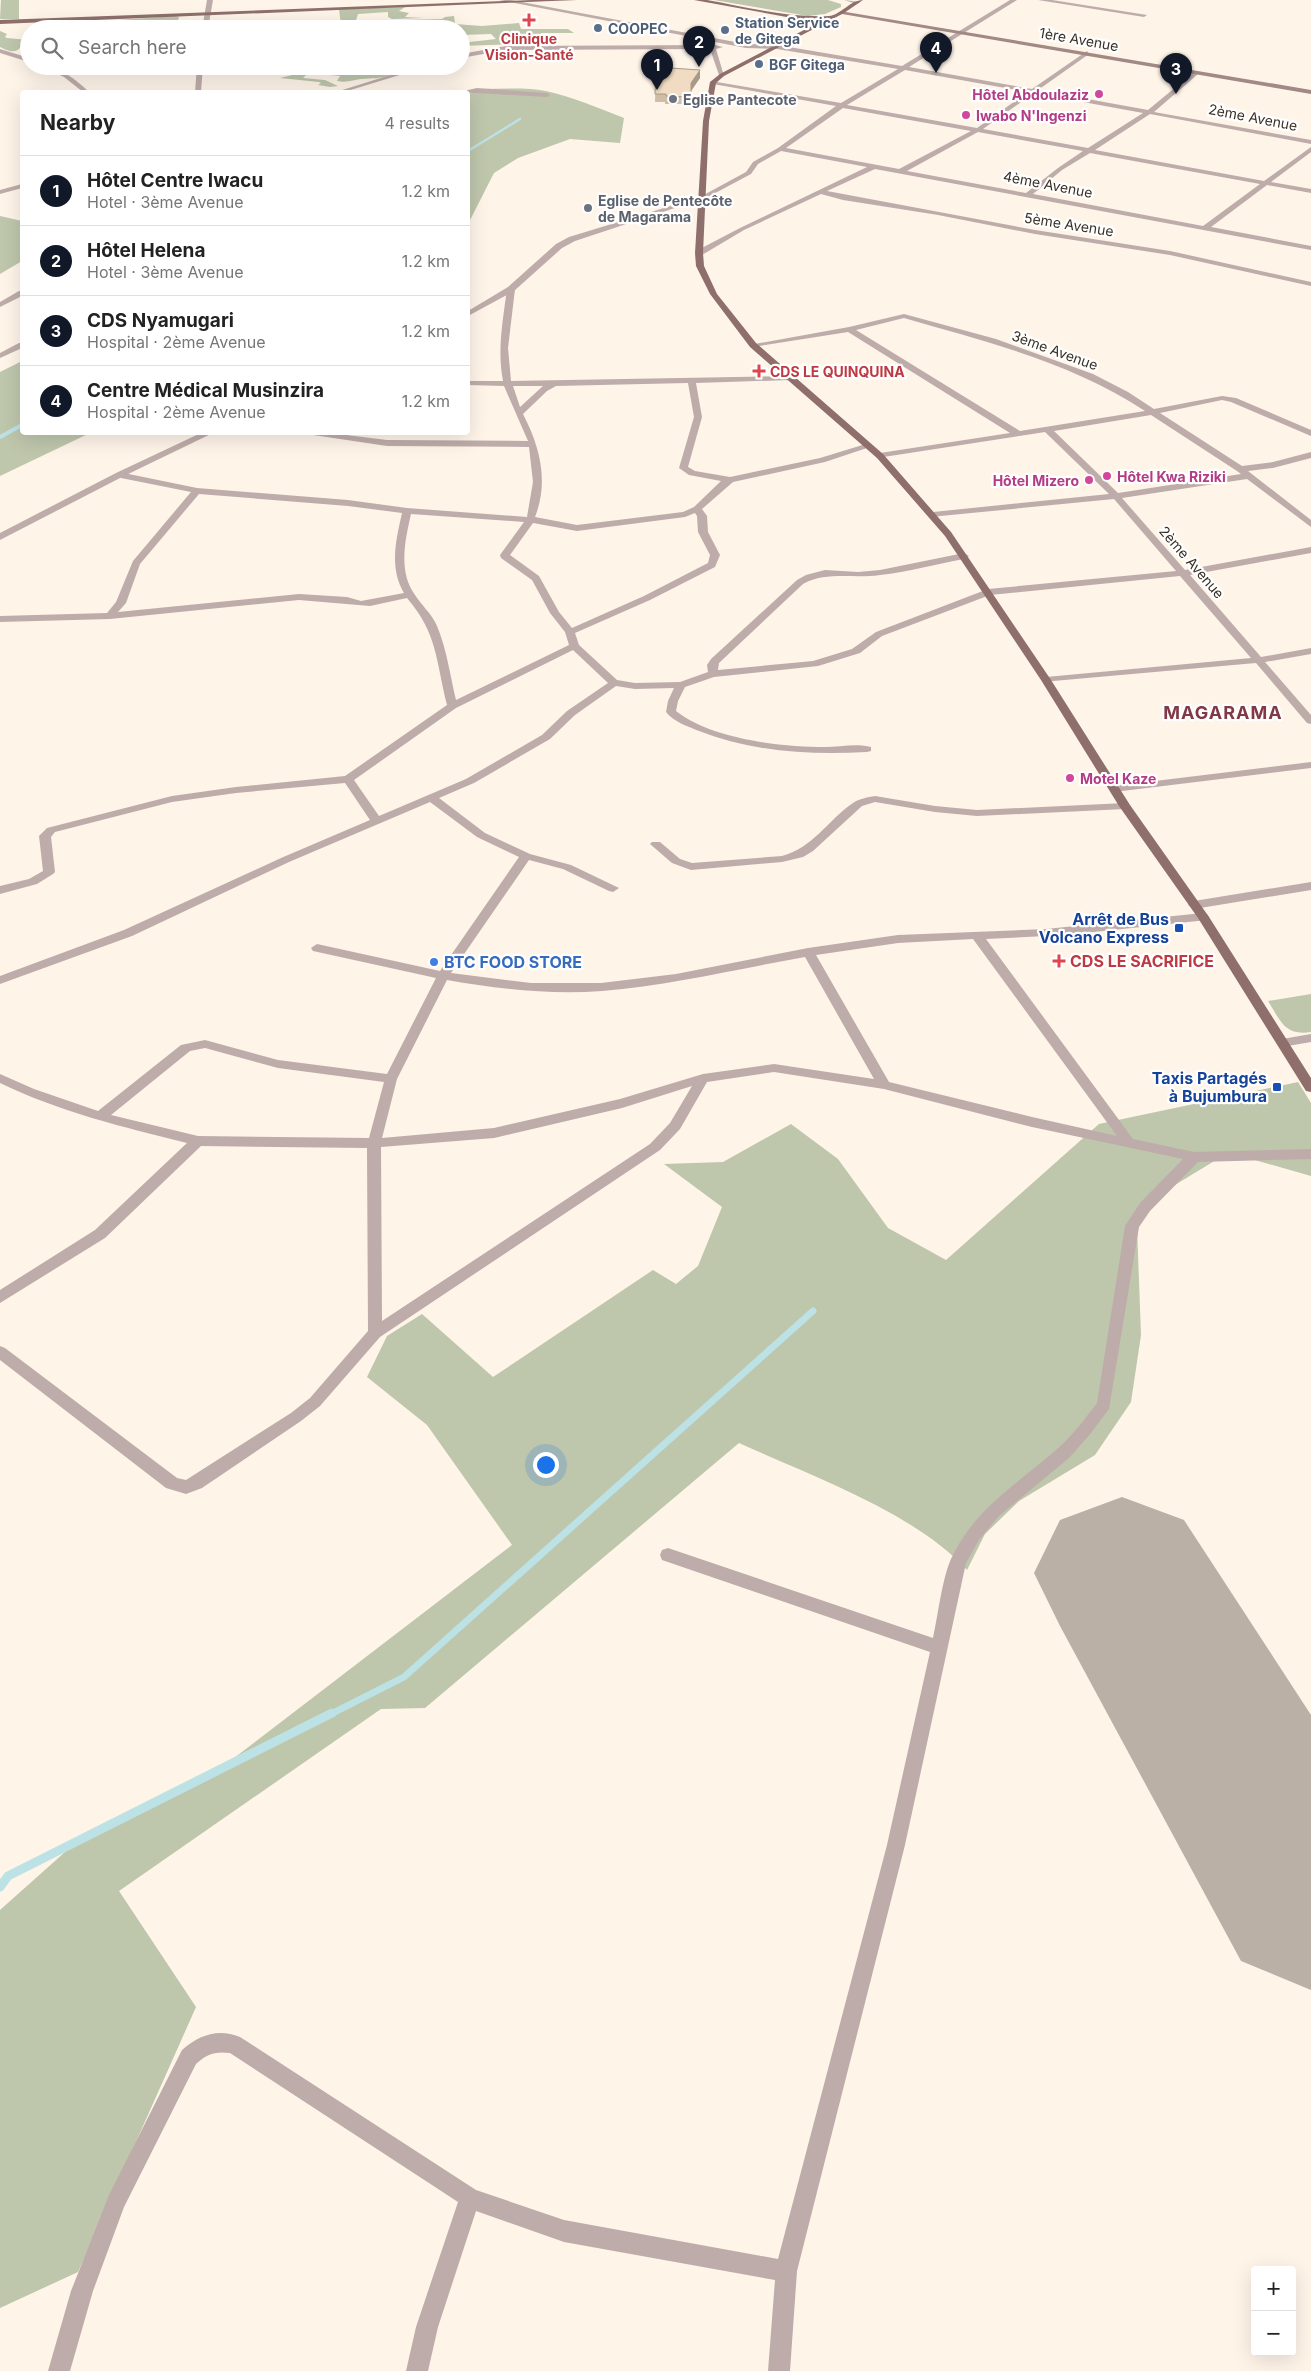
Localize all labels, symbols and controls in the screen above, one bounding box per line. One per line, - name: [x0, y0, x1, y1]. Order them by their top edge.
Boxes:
- marker: Clinique Vision-Santé: [522, 13, 536, 27]
- place label: Station Service de Gitega: [735, 14, 839, 47]
- search box: [20, 20, 470, 75]
- place label: COOPEC: [608, 20, 668, 37]
- marker: COOPEC: [592, 22, 604, 34]
- marker: Station Service de Gitega: [719, 24, 731, 36]
- street label: 1ère Avenue: [1038, 24, 1120, 54]
- pin: 2: [683, 26, 715, 67]
- place label: Clinique Vision-Santé: [484, 30, 574, 63]
- pin: 4: [920, 32, 952, 73]
- icon: search: [38, 34, 66, 62]
- text: Search here: [78, 36, 187, 59]
- pin: 1: [641, 49, 673, 90]
- pin: 3: [1160, 53, 1192, 94]
- place label: BGF Gitega: [769, 56, 845, 73]
- marker: BGF Gitega: [753, 58, 765, 70]
- place label: Hôtel Abdoulaziz: [972, 86, 1089, 103]
- marker: Hôtel Abdoulaziz: [1093, 88, 1105, 100]
- place label: Eglise Pantecote: [683, 91, 797, 108]
- marker: Eglise Pantecote: [667, 93, 679, 105]
- street label: 2ème Avenue: [1207, 100, 1299, 134]
- place label: Iwabo N'Ingenzi: [976, 107, 1087, 124]
- marker: Iwabo N'Ingenzi: [960, 109, 972, 121]
- text: Nearby: [40, 110, 115, 135]
- text: 4 results: [385, 113, 450, 133]
- street label: 4ème Avenue: [1002, 167, 1094, 201]
- text: Hôtel Centre Iwacu: [87, 169, 263, 192]
- text: 1: [53, 181, 59, 201]
- text: 1.2 km: [402, 181, 450, 201]
- text: Hotel · 3ème Avenue: [87, 192, 244, 212]
- place label: Eglise de Pentecôte de Magarama: [598, 192, 732, 225]
- marker: Eglise de Pentecôte de Magarama: [582, 202, 594, 214]
- street label: 5ème Avenue: [1023, 209, 1115, 239]
- text: Hôtel Helena: [87, 239, 205, 262]
- text: 2: [51, 251, 61, 271]
- text: 1.2 km: [402, 251, 450, 271]
- text: Hotel · 3ème Avenue: [87, 262, 244, 282]
- text: CDS Nyamugari: [87, 309, 234, 332]
- text: 3: [51, 321, 61, 341]
- text: 1.2 km: [402, 321, 450, 341]
- street label: 3ème Avenue: [1010, 327, 1100, 373]
- text: Hospital · 2ème Avenue: [87, 332, 266, 352]
- place label: CDS LE QUINQUINA: [770, 363, 905, 380]
- marker: CDS LE QUINQUINA: [752, 364, 766, 378]
- text: Centre Médical Musinzira: [87, 379, 324, 402]
- text: 4: [51, 391, 61, 411]
- text: 1.2 km: [402, 391, 450, 411]
- text: Hospital · 2ème Avenue: [87, 402, 266, 422]
- place label: Hôtel Kwa Riziki: [1117, 468, 1226, 485]
- marker: Hôtel Kwa Riziki: [1101, 470, 1113, 482]
- place label: Hôtel Mizero: [993, 472, 1079, 489]
- marker: Hôtel Mizero: [1083, 474, 1095, 486]
- street label: 2ème Avenue: [1156, 522, 1228, 602]
- district label: MAGARAMA: [1163, 702, 1283, 723]
- place label: Motel Kaze: [1080, 770, 1156, 787]
- marker: Motel Kaze: [1064, 772, 1076, 784]
- place label: Arrêt de Bus Volcano Express: [1039, 909, 1169, 947]
- marker: Arrêt de Bus Volcano Express: [1173, 922, 1185, 934]
- place label: CDS LE SACRIFICE: [1070, 951, 1214, 971]
- place label: BTC FOOD STORE: [444, 952, 582, 972]
- marker: CDS LE SACRIFICE: [1052, 954, 1066, 968]
- marker: BTC FOOD STORE: [428, 956, 440, 968]
- place label: Taxis Partagés à Bujumbura: [1152, 1068, 1267, 1106]
- marker: Taxis Partagés à Bujumbura: [1271, 1081, 1283, 1093]
- your location: [533, 1452, 559, 1478]
- map controls: [1251, 2266, 1296, 2356]
- button: +: [1251, 2266, 1296, 2311]
- button: −: [1251, 2311, 1296, 2356]

